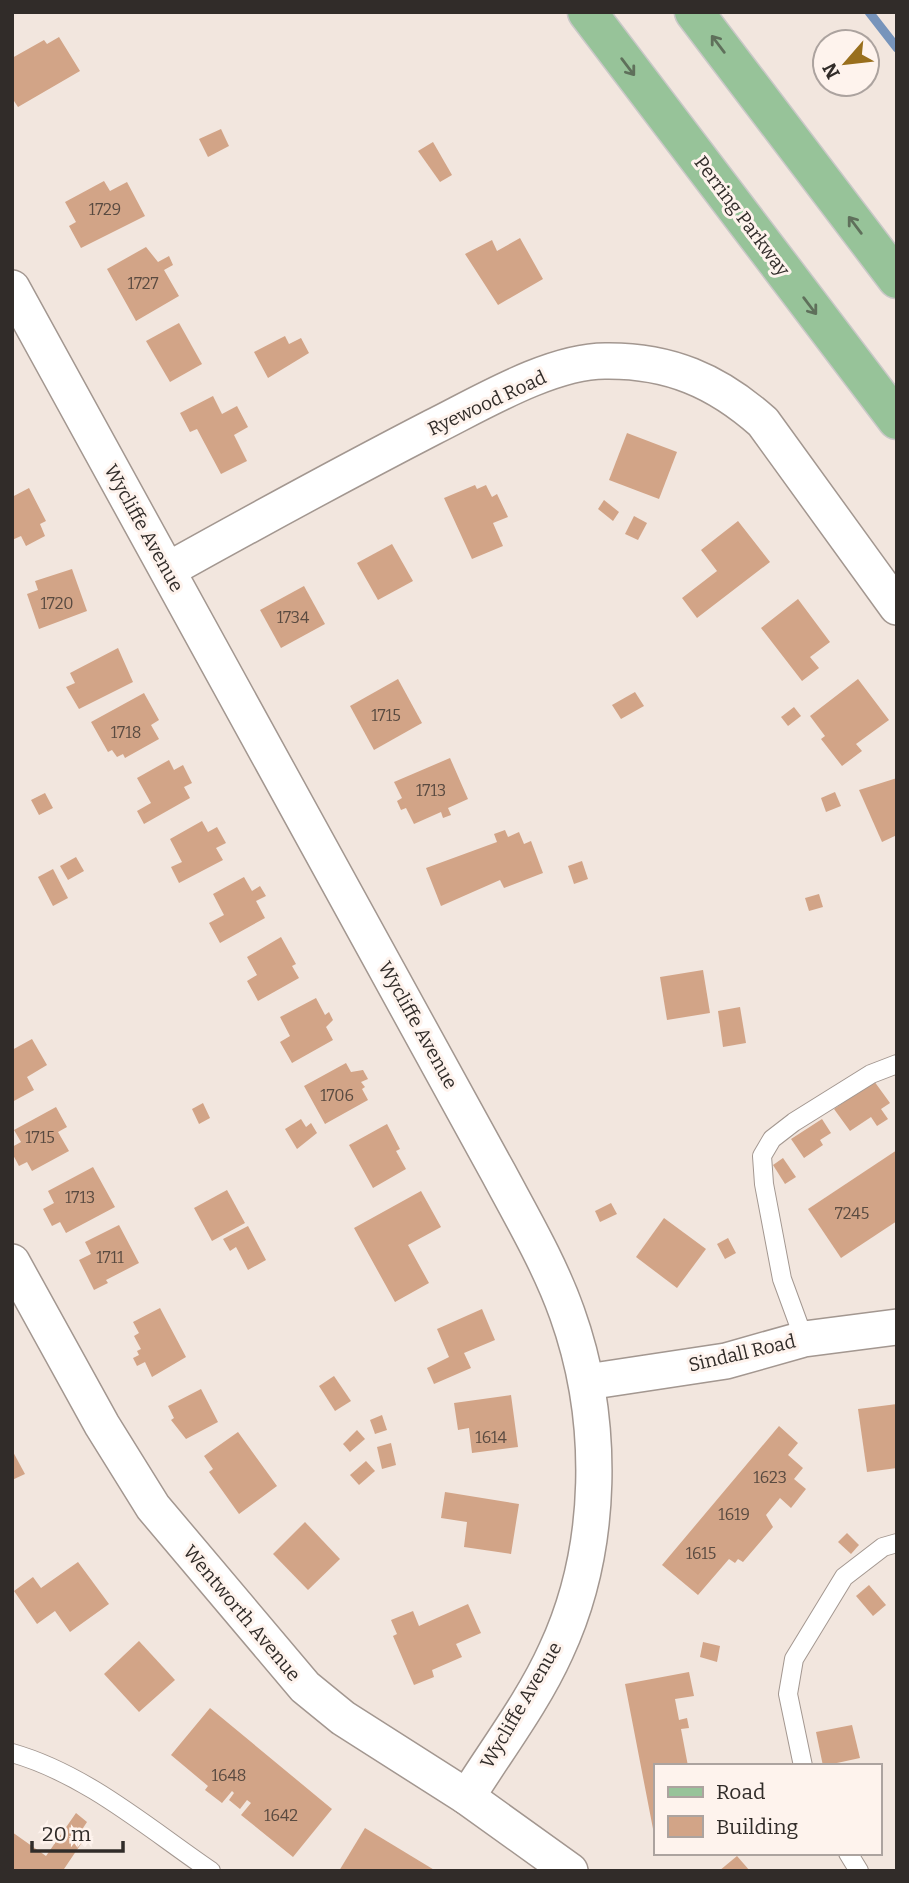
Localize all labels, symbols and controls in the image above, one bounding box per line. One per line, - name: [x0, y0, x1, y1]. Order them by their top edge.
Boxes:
- north arrow: [811, 28, 881, 98]
- one-way arrow: [710, 35, 725, 53]
- one-way arrow: [620, 57, 635, 75]
- text: N: [818, 59, 845, 83]
- street label: Perring Parkway: [689, 151, 795, 281]
- house number: 1729: [89, 200, 121, 219]
- one-way arrow: [848, 216, 863, 235]
- house number: 1727: [128, 274, 158, 293]
- one-way arrow: [803, 296, 818, 315]
- street label: Ryewood Road: [424, 366, 550, 440]
- street label: Wycliffe Avenue: [99, 460, 189, 596]
- house number: 1720: [40, 594, 74, 613]
- house number: 1734: [277, 608, 310, 627]
- house number: 1715: [371, 706, 401, 725]
- house number: 1718: [111, 723, 141, 742]
- house number: 1713: [416, 781, 446, 800]
- street label: Wycliffe Avenue: [373, 957, 463, 1093]
- house number: 1706: [320, 1086, 354, 1105]
- house number: 1715: [25, 1128, 55, 1147]
- house number: 1713: [65, 1188, 95, 1207]
- house number: 7245: [835, 1204, 869, 1223]
- house number: 1711: [96, 1248, 124, 1267]
- street label: Sindall Road: [686, 1329, 798, 1377]
- house number: 1614: [475, 1428, 507, 1447]
- house number: 1623: [753, 1468, 787, 1487]
- house number: 1619: [718, 1505, 750, 1524]
- street label: Wentworth Avenue: [178, 1540, 306, 1686]
- house number: 1615: [686, 1544, 716, 1563]
- street label: Wycliffe Avenue: [476, 1638, 566, 1772]
- legend: [654, 1764, 881, 1855]
- house number: 1648: [212, 1766, 246, 1785]
- text: Road: [716, 1779, 765, 1805]
- house number: 1642: [264, 1806, 298, 1825]
- scale bar: [32, 1810, 122, 1854]
- text: Building: [716, 1814, 799, 1840]
- text: 20 m: [42, 1821, 91, 1847]

